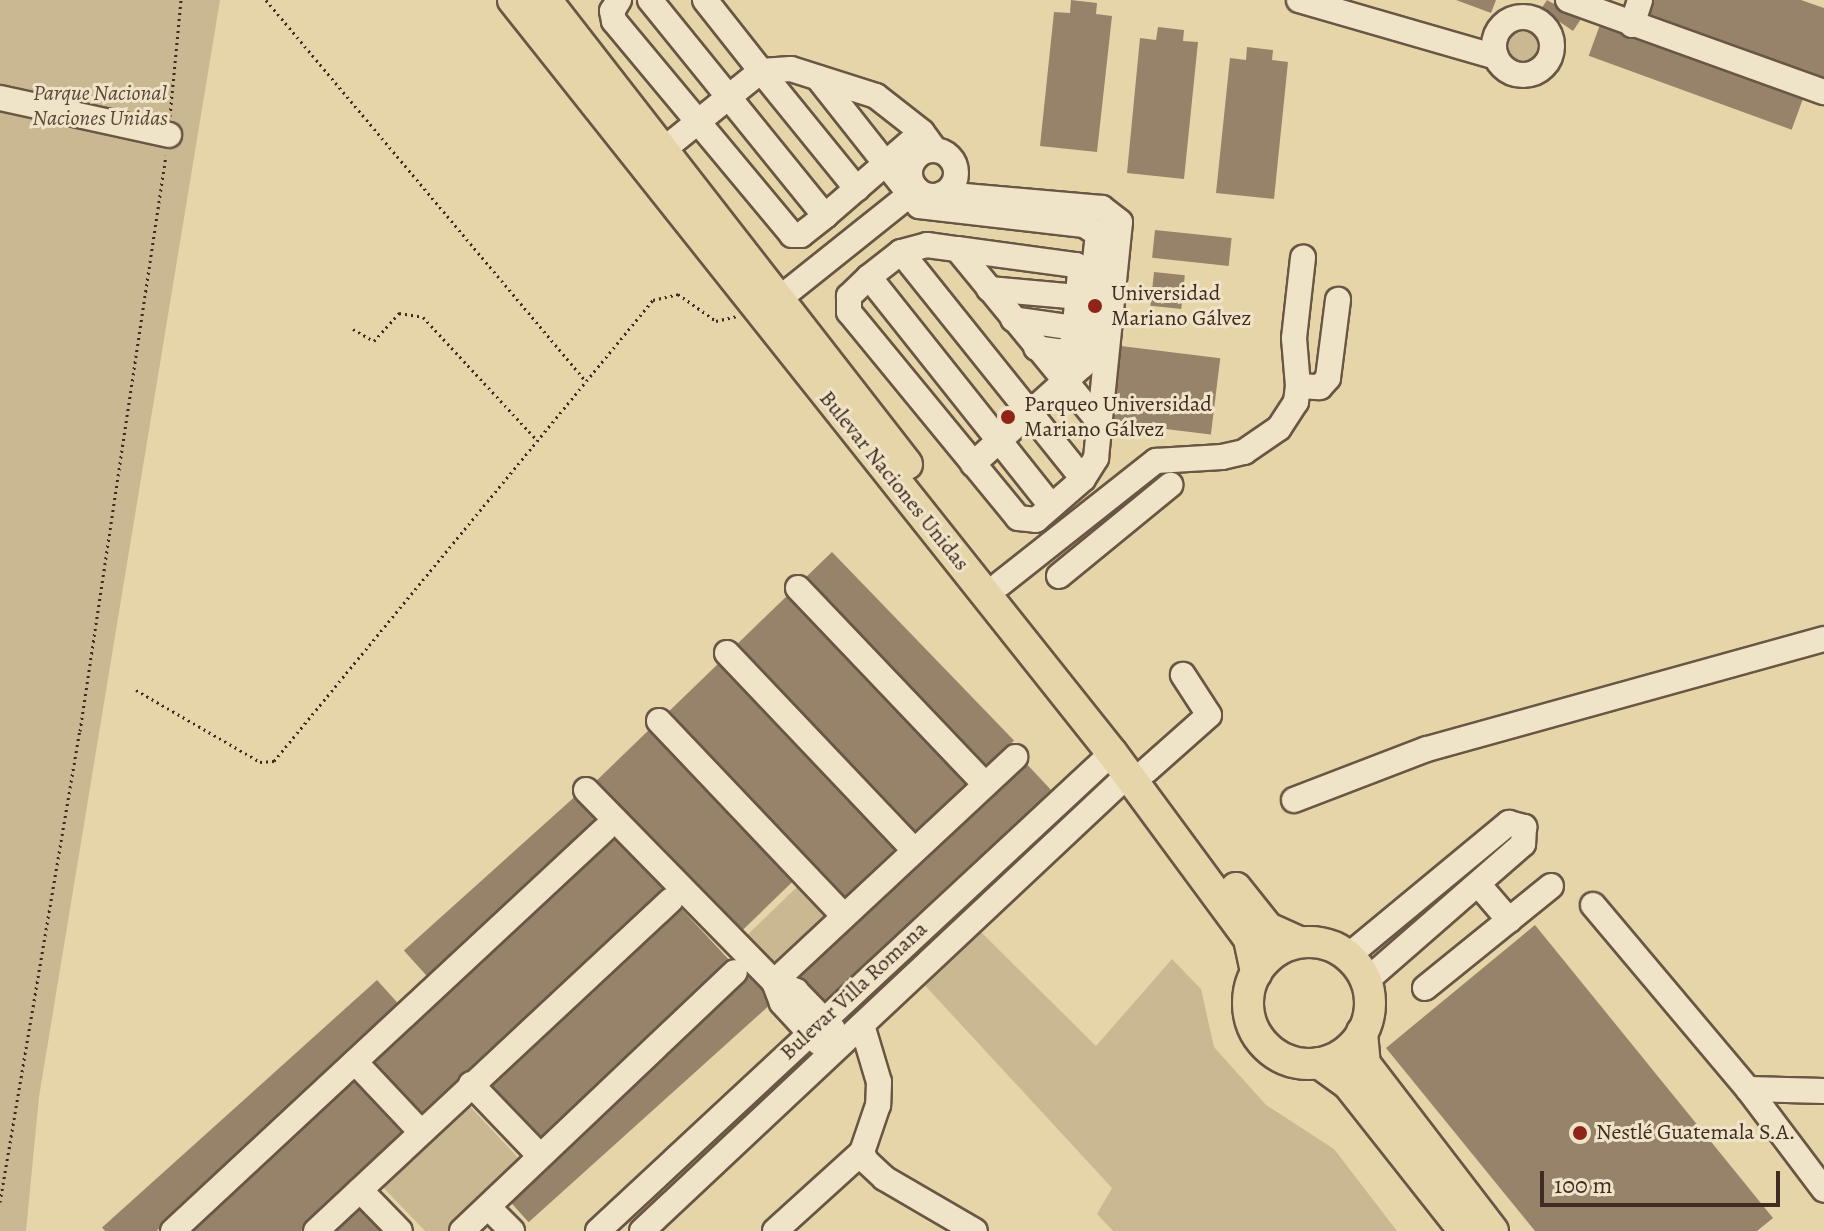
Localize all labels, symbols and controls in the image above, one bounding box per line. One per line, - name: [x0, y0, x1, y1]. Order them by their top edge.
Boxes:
- park label: Parque Nacional Naciones Unidas: [32, 80, 168, 132]
- place label: Universidad Mariano Gálvez: [1111, 280, 1251, 332]
- marker: Universidad Mariano Gálvez: [1086, 297, 1104, 315]
- street label: Bulevar Naciones Unidas: [813, 386, 975, 576]
- place label: Parqueo Universidad Mariano Gálvez: [1024, 391, 1212, 442]
- marker: Parqueo Universidad Mariano Gálvez: [999, 408, 1017, 426]
- street label: Bulevar Villa Romana: [775, 916, 933, 1066]
- place label: Nestlé Guatemala S.A.: [1596, 1120, 1796, 1146]
- marker: Nestlé Guatemala S.A.: [1571, 1124, 1589, 1142]
- scale bar: [1544, 1155, 1784, 1205]
- text: 100 m: [1554, 1169, 1613, 1201]

